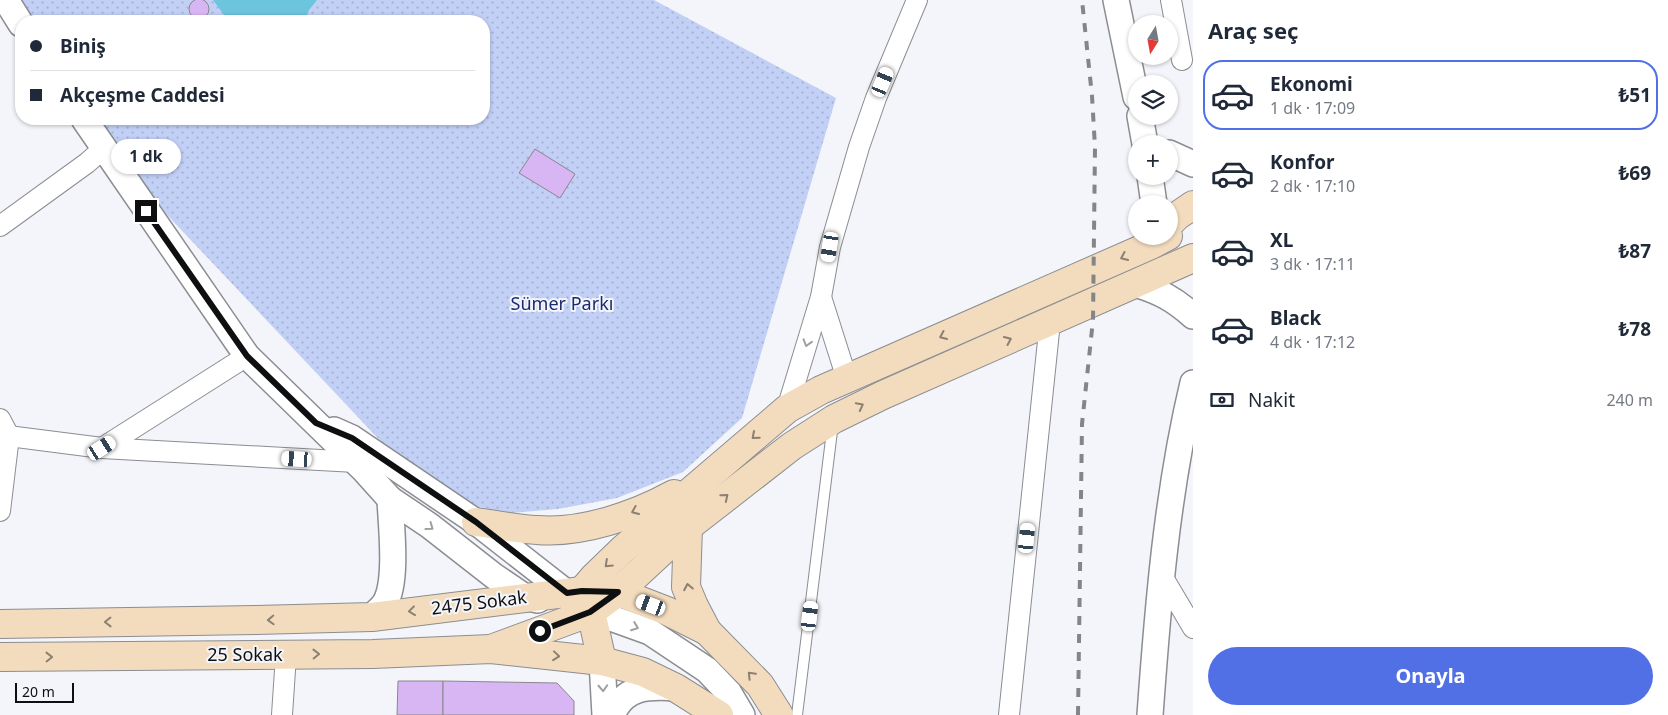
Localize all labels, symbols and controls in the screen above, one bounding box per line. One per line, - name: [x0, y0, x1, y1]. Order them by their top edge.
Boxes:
- north arrow: [1128, 15, 1178, 65]
- map controls: [1128, 15, 1178, 245]
- text: Araç seç: [1208, 15, 1298, 45]
- text: Biniş: [60, 33, 106, 59]
- car: [870, 65, 895, 99]
- text: Ekonomi: [1270, 71, 1353, 97]
- icon: car: [1210, 73, 1255, 118]
- button: layers: [1128, 75, 1178, 125]
- text: Akçeşme Caddesi: [60, 82, 225, 108]
- text: ₺51: [1618, 82, 1651, 108]
- text: 1 dk · 17:09: [1270, 97, 1355, 119]
- button: +: [1128, 135, 1178, 185]
- callout: 1 dk: [111, 138, 181, 174]
- text: 1 dk: [129, 145, 163, 167]
- text: Konfor: [1270, 149, 1335, 175]
- icon: car: [1210, 151, 1255, 196]
- text: ₺69: [1618, 160, 1651, 186]
- text: 2 dk · 17:10: [1270, 175, 1355, 197]
- button: −: [1128, 195, 1178, 245]
- route end: [135, 200, 157, 222]
- text: XL: [1270, 227, 1293, 253]
- icon: car: [1210, 229, 1255, 274]
- car: [820, 231, 839, 263]
- text: ₺87: [1618, 238, 1651, 264]
- one-way arrow: [1120, 250, 1129, 261]
- text: 3 dk · 17:11: [1270, 253, 1355, 275]
- park label: Sümer Parkı: [511, 291, 613, 315]
- text: Black: [1270, 305, 1321, 331]
- icon: car: [1210, 307, 1255, 352]
- text: ₺78: [1618, 316, 1651, 342]
- one-way arrow: [939, 330, 948, 341]
- text: 4 dk · 17:12: [1270, 331, 1355, 353]
- one-way arrow: [1003, 335, 1012, 346]
- one-way arrow: [803, 339, 813, 347]
- icon: cash: [1208, 386, 1236, 414]
- text: Nakit: [1248, 387, 1295, 413]
- text: 240 m: [1606, 389, 1653, 411]
- one-way arrow: [855, 402, 864, 412]
- one-way arrow: [752, 430, 761, 439]
- car: [85, 434, 118, 462]
- car: [281, 451, 312, 467]
- one-way arrow: [720, 493, 729, 502]
- one-way arrow: [631, 505, 640, 516]
- one-way arrow: [424, 521, 433, 529]
- car: [1017, 522, 1036, 554]
- one-way arrow: [604, 558, 613, 567]
- one-way arrow: [683, 582, 693, 591]
- street label: 2475 Sokak: [430, 584, 528, 620]
- car: [634, 593, 667, 617]
- car: [800, 600, 819, 632]
- one-way arrow: [408, 606, 417, 616]
- one-way arrow: [266, 614, 274, 625]
- one-way arrow: [104, 617, 112, 628]
- route start: [529, 620, 551, 642]
- one-way arrow: [630, 621, 639, 631]
- street label: 25 Sokak: [207, 642, 283, 666]
- button: Onayla: [1208, 647, 1653, 705]
- one-way arrow: [312, 649, 320, 659]
- one-way arrow: [553, 650, 561, 661]
- one-way arrow: [45, 652, 53, 662]
- one-way arrow: [748, 672, 757, 681]
- scale bar: [15, 680, 74, 703]
- text: 20 m: [22, 682, 55, 701]
- one-way arrow: [598, 684, 609, 692]

